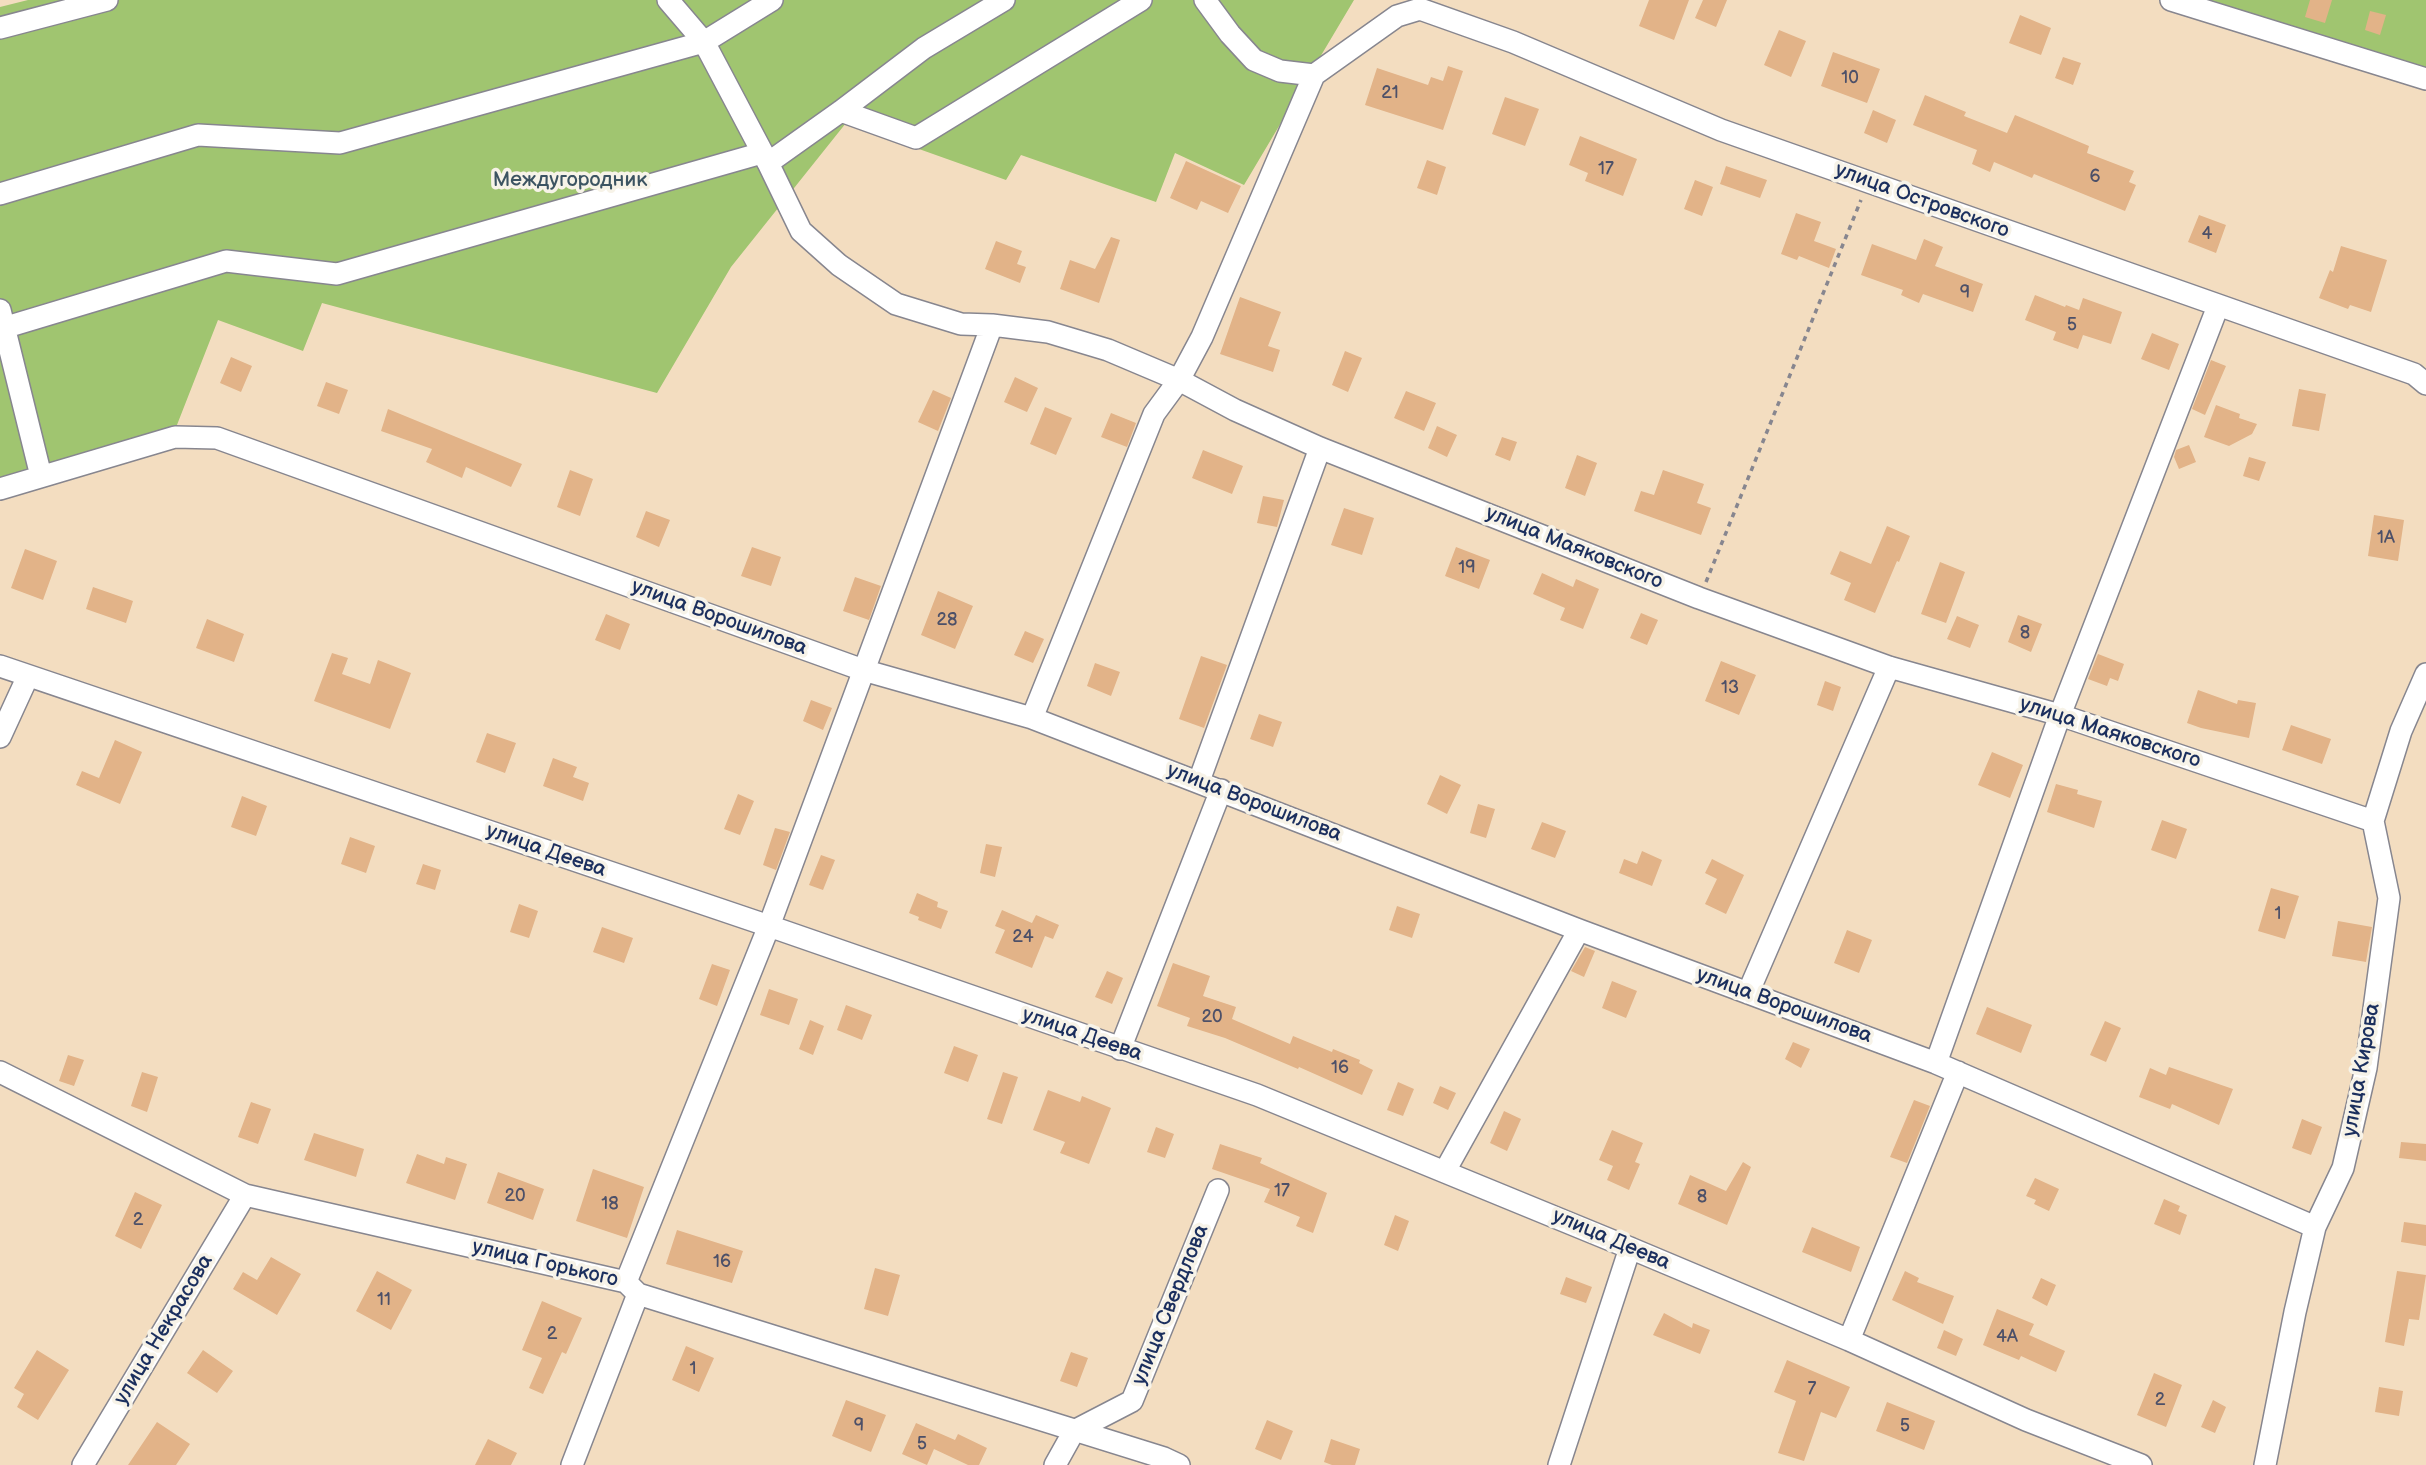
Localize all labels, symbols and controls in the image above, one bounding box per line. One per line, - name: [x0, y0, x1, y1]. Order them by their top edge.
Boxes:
- house number: 10: [1841, 67, 1859, 89]
- house number: 21: [1381, 82, 1399, 104]
- house number: 17: [1598, 158, 1614, 180]
- street label: улица Островского: [1831, 158, 2013, 244]
- house number: 6: [2090, 166, 2100, 188]
- park label: Междугородник: [493, 168, 647, 194]
- house number: 4: [2202, 223, 2212, 245]
- house number: 9: [1960, 282, 1970, 304]
- house number: 5: [2067, 314, 2077, 336]
- street label: улица Маяковского: [1482, 501, 1666, 595]
- house number: 1А: [2377, 527, 2395, 549]
- house number: 19: [1458, 557, 1476, 579]
- street label: улица Ворошилова: [628, 575, 810, 661]
- house number: 28: [936, 609, 958, 631]
- house number: 8: [2020, 622, 2030, 644]
- house number: 13: [1721, 677, 1739, 699]
- street label: улица Маяковского: [2016, 692, 2204, 774]
- street label: улица Ворошилова: [1163, 758, 1345, 848]
- street label: улица Деева: [483, 819, 609, 883]
- house number: 1: [2275, 903, 2281, 925]
- house number: 24: [1012, 926, 1034, 948]
- street label: улица Ворошилова: [1693, 963, 1875, 1049]
- street label: улица Кирова: [2338, 1001, 2386, 1139]
- street label: улица Деева: [1019, 1003, 1145, 1067]
- house number: 20: [1201, 1006, 1223, 1028]
- house number: 16: [1331, 1057, 1349, 1079]
- house number: 17: [1274, 1180, 1290, 1202]
- house number: 20: [504, 1185, 526, 1207]
- house number: 8: [1697, 1186, 1707, 1208]
- house number: 18: [601, 1193, 619, 1215]
- street label: улица Деева: [1548, 1204, 1674, 1276]
- house number: 2: [133, 1209, 143, 1231]
- street label: улица Свердлова: [1127, 1221, 1215, 1389]
- street label: улица Горького: [470, 1235, 620, 1293]
- street label: улица Некрасова: [109, 1250, 219, 1410]
- house number: 16: [713, 1251, 731, 1273]
- house number: 11: [377, 1289, 391, 1311]
- house number: 2: [547, 1323, 557, 1345]
- house number: 4А: [1996, 1326, 2018, 1348]
- house number: 1: [690, 1358, 696, 1380]
- house number: 7: [1808, 1378, 1816, 1400]
- house number: 2: [2155, 1389, 2165, 1411]
- house number: 9: [854, 1415, 864, 1437]
- house number: 5: [1900, 1415, 1910, 1437]
- house number: 5: [917, 1433, 927, 1455]

